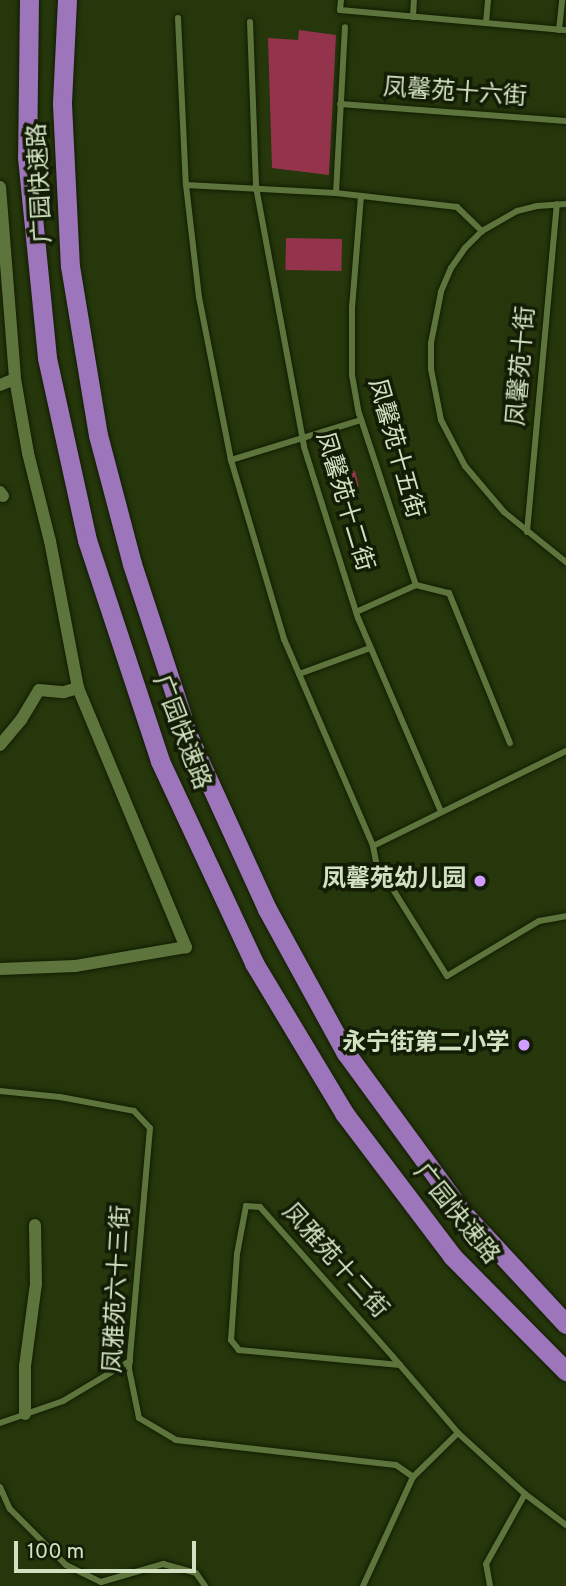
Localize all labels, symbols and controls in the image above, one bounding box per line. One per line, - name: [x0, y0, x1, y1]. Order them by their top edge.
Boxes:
- street label: 凤馨苑十六街: [382, 75, 528, 113]
- street label: 广园快速路: [24, 122, 60, 244]
- street label: 凤馨苑十街: [503, 305, 543, 427]
- street label: 凤馨苑十五街: [360, 376, 428, 522]
- street label: 凤馨苑十二街: [308, 429, 378, 575]
- street label: 广园快速路: [145, 672, 215, 794]
- place label: 凤馨苑幼儿园: [322, 867, 466, 895]
- marker: 凤馨苑幼儿园: [472, 873, 488, 889]
- place label: 永宁街第二小学: [342, 1031, 510, 1059]
- marker: 永宁街第二小学: [516, 1037, 532, 1053]
- street label: 广园快速路: [406, 1159, 504, 1271]
- street label: 凤雅苑十二街: [275, 1199, 393, 1325]
- street label: 凤雅苑六十三街: [100, 1204, 138, 1374]
- scale bar: [18, 1526, 200, 1570]
- text: 100 m: [27, 1539, 84, 1566]

